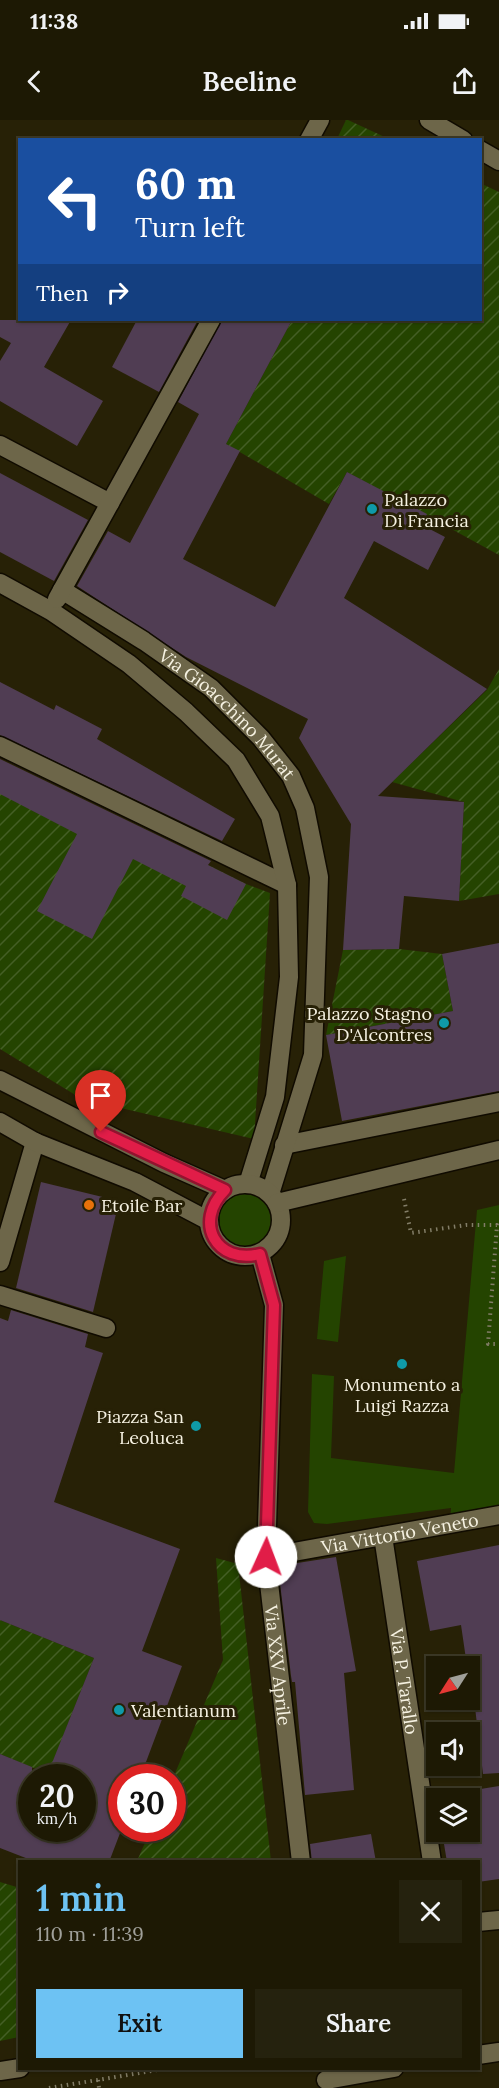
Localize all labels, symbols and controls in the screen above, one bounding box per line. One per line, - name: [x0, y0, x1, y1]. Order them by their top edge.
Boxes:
- text: 11:38: [30, 7, 78, 35]
- text: Beeline: [202, 64, 297, 98]
- icon: back: [18, 65, 51, 98]
- icon: share: [448, 65, 481, 98]
- text: 60 m: [135, 157, 236, 211]
- icon: left: [36, 162, 114, 240]
- text: Turn left: [135, 210, 245, 244]
- icon: right: [101, 276, 134, 309]
- text: Then: [36, 279, 89, 307]
- place label: Palazzo Di Francia: [384, 488, 469, 532]
- marker: Palazzo Di Francia: [365, 502, 379, 516]
- street label: Via Gioacchino Murat: [154, 643, 301, 784]
- place label: Palazzo Stagno D'Alcontres: [307, 1002, 432, 1046]
- marker: Palazzo Stagno D'Alcontres: [437, 1016, 451, 1030]
- pin: [75, 1070, 126, 1132]
- icon: arrive: [84, 1079, 117, 1112]
- place label: Etoile Bar: [101, 1194, 183, 1217]
- marker: Etoile Bar: [82, 1198, 96, 1212]
- marker: Monumento a Luigi Razza: [395, 1357, 409, 1371]
- place label: Monumento a Luigi Razza: [344, 1373, 460, 1417]
- place label: Piazza San Leoluca: [96, 1405, 184, 1449]
- marker: Piazza San Leoluca: [189, 1419, 203, 1433]
- street label: Via Vittorio Veneto: [319, 1507, 480, 1558]
- position arrow: [234, 1525, 298, 1589]
- street label: Via XXV Aprile: [260, 1603, 297, 1727]
- street label: Via P. Tarallo: [385, 1626, 424, 1736]
- north arrow: [426, 1656, 480, 1710]
- map controls: [426, 1656, 480, 1842]
- place label: Valentianum: [130, 1699, 236, 1722]
- marker: Valentianum: [112, 1703, 126, 1717]
- button: sound: [426, 1722, 480, 1776]
- speed limit sign: 30: [108, 1764, 186, 1842]
- text: 20: [39, 1777, 75, 1815]
- button: layers: [426, 1788, 480, 1842]
- text: km/h: [37, 1809, 77, 1828]
- text: 1 min: [36, 1875, 126, 1921]
- button: close: [399, 1880, 462, 1943]
- text: 110 m · 11:39: [36, 1921, 144, 1946]
- button: Exit: [36, 1989, 243, 2058]
- button: Share: [255, 1989, 462, 2058]

